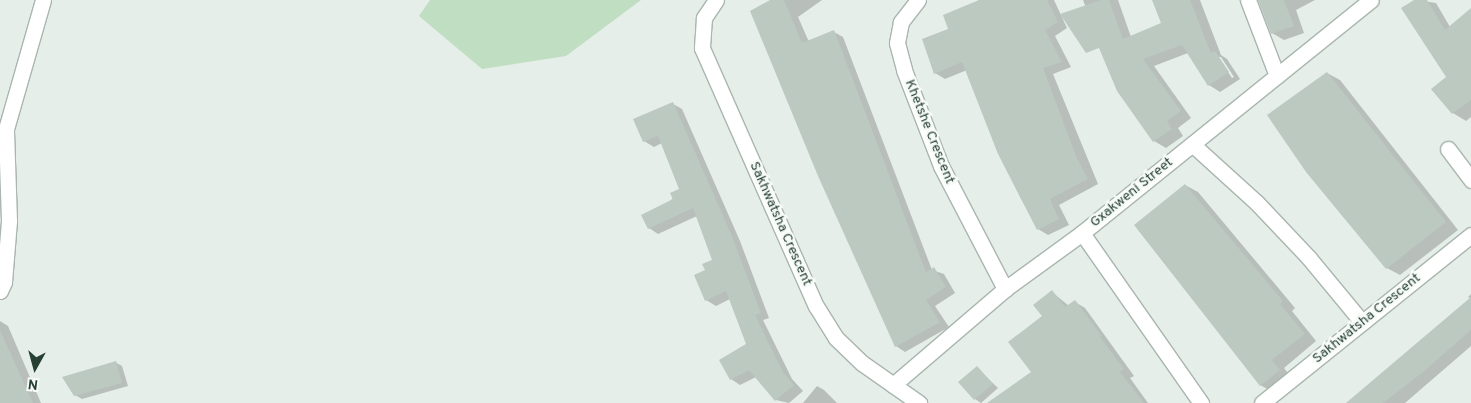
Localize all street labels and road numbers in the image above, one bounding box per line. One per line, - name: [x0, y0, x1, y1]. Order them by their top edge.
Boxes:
- street label: Khetshe Crescent: [900, 77, 958, 187]
- street label: Gxakweni Street: [1087, 154, 1177, 232]
- street label: Sakhwatsha Crescent: [745, 159, 815, 289]
- street label: Sakhwatsha Crescent: [1310, 270, 1424, 368]

